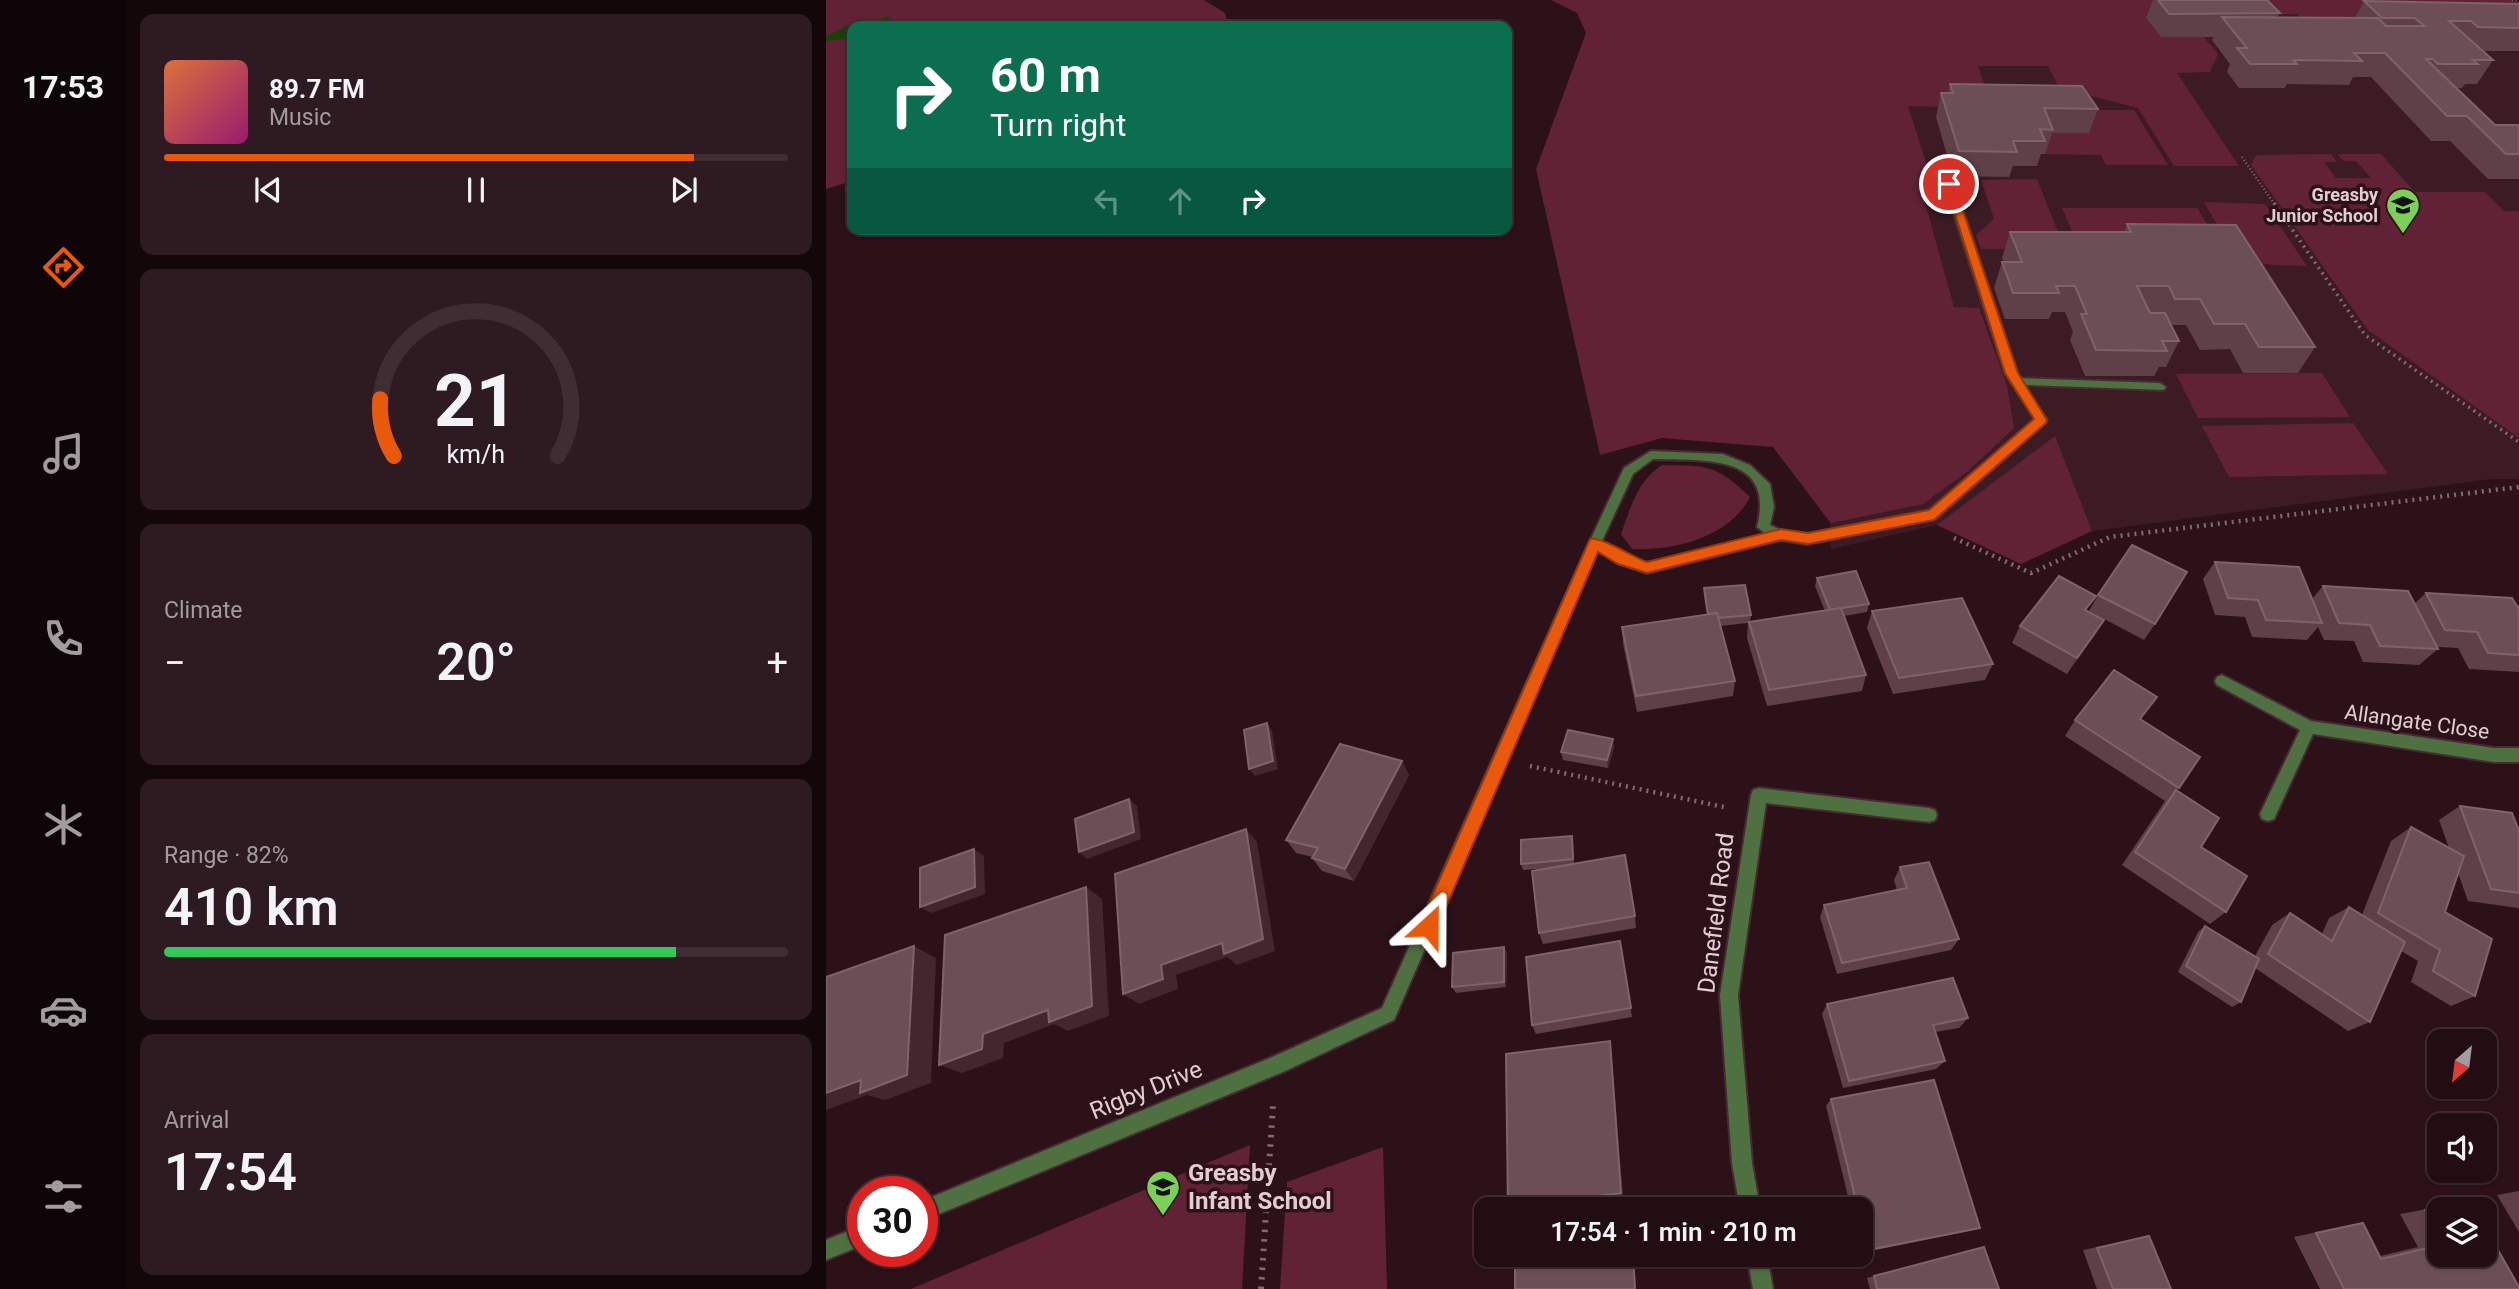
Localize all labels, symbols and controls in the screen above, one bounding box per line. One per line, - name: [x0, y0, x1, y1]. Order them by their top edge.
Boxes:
- text: 60 m: [990, 47, 1101, 104]
- icon: right: [875, 49, 966, 140]
- text: 17:53: [22, 68, 104, 106]
- text: 89.7 FM: [269, 74, 365, 104]
- text: Music: [269, 104, 331, 131]
- text: Turn right: [990, 106, 1126, 144]
- pin: [1919, 154, 1979, 214]
- icon: arrive: [1930, 165, 1968, 203]
- icon: previous: [249, 171, 287, 209]
- icon: pause: [457, 171, 495, 209]
- icon: next: [665, 171, 703, 209]
- icon: left: [1088, 182, 1126, 220]
- icon: ahead: [1161, 182, 1199, 220]
- icon: right: [1234, 182, 1272, 220]
- place label: Greasby Junior School: [2266, 184, 2379, 226]
- school or university icon: Greasby Junior School: [2384, 186, 2422, 235]
- icon: directions: [39, 243, 88, 292]
- text: 21: [434, 358, 518, 444]
- icon: music: [39, 429, 88, 478]
- text: km/h: [447, 439, 505, 468]
- text: Climate: [164, 597, 243, 624]
- icon: phone: [39, 614, 88, 663]
- text: 20°: [436, 632, 516, 693]
- text: −: [164, 641, 186, 685]
- text: +: [766, 641, 788, 685]
- street label: Allangate Close: [2343, 700, 2491, 744]
- icon: climate: [39, 800, 88, 849]
- street label: Danefield Road: [1692, 831, 1740, 995]
- text: Range · 82%: [164, 842, 289, 869]
- text: 410 km: [164, 877, 339, 938]
- position arrow: [1392, 889, 1466, 963]
- icon: car: [39, 986, 88, 1035]
- north arrow: [2427, 1029, 2497, 1099]
- map controls: [2427, 1029, 2497, 1267]
- street label: Rigby Drive: [1086, 1055, 1206, 1125]
- text: Arrival: [164, 1107, 229, 1134]
- button: sound: [2427, 1113, 2497, 1183]
- text: 17:54: [164, 1142, 297, 1203]
- place label: Greasby Infant School: [1188, 1159, 1332, 1215]
- school or university icon: Greasby Infant School: [1144, 1168, 1182, 1217]
- icon: filters: [39, 1172, 88, 1221]
- speed limit sign: 30: [847, 1176, 938, 1267]
- button: layers: [2427, 1197, 2497, 1267]
- text: 17:54 · 1 min · 210 m: [1550, 1217, 1797, 1247]

